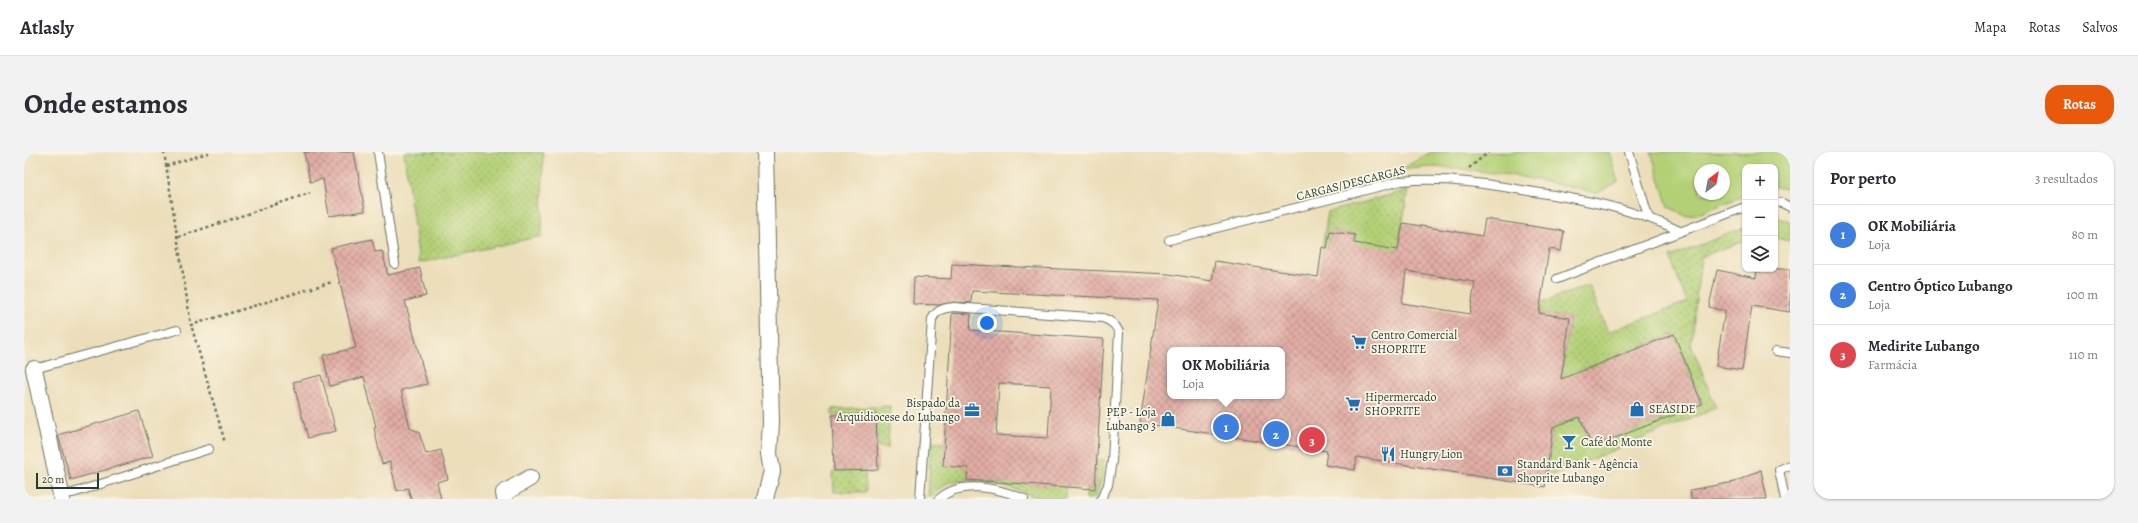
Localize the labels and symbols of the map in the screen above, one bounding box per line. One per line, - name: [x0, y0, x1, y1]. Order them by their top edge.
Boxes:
- street label: CARGAS/DESCARGAS: [1295, 162, 1407, 204]
- north arrow: [1694, 164, 1730, 200]
- your location: [977, 313, 997, 333]
- place label: Centro Comercial SHOPRITE: [1371, 327, 1457, 357]
- supermarket icon: Centro Comercial SHOPRITE: [1350, 333, 1368, 351]
- place label: Hipermercado SHOPRITE: [1365, 389, 1436, 419]
- place label: Bispado da Arquidiocese do Lubango: [835, 395, 960, 425]
- supermarket icon: Hipermercado SHOPRITE: [1344, 395, 1362, 413]
- shop icon: SEASIDE: [1628, 400, 1646, 418]
- office icon: Bispado da Arquidiocese do Lubango: [963, 401, 981, 419]
- place label: SEASIDE: [1649, 401, 1696, 417]
- place label: PEP - Loja Lubango 3: [1106, 404, 1156, 434]
- shop icon: PEP - Loja Lubango 3: [1159, 410, 1177, 428]
- pin: 1: [1213, 412, 1239, 442]
- pin: 2: [1263, 419, 1289, 449]
- pin: 3: [1299, 425, 1325, 455]
- bar icon: Café do Monte: [1560, 433, 1578, 451]
- place label: Café do Monte: [1581, 434, 1652, 450]
- restaurant icon: Hungry Lion: [1379, 445, 1397, 463]
- place label: Hungry Lion: [1400, 446, 1463, 462]
- place label: Standard Bank - Agência Shoprite Lubango: [1517, 456, 1638, 486]
- bank icon: Standard Bank - Agência Shoprite Lubango: [1496, 462, 1514, 480]
- scale bar: [36, 471, 99, 490]

